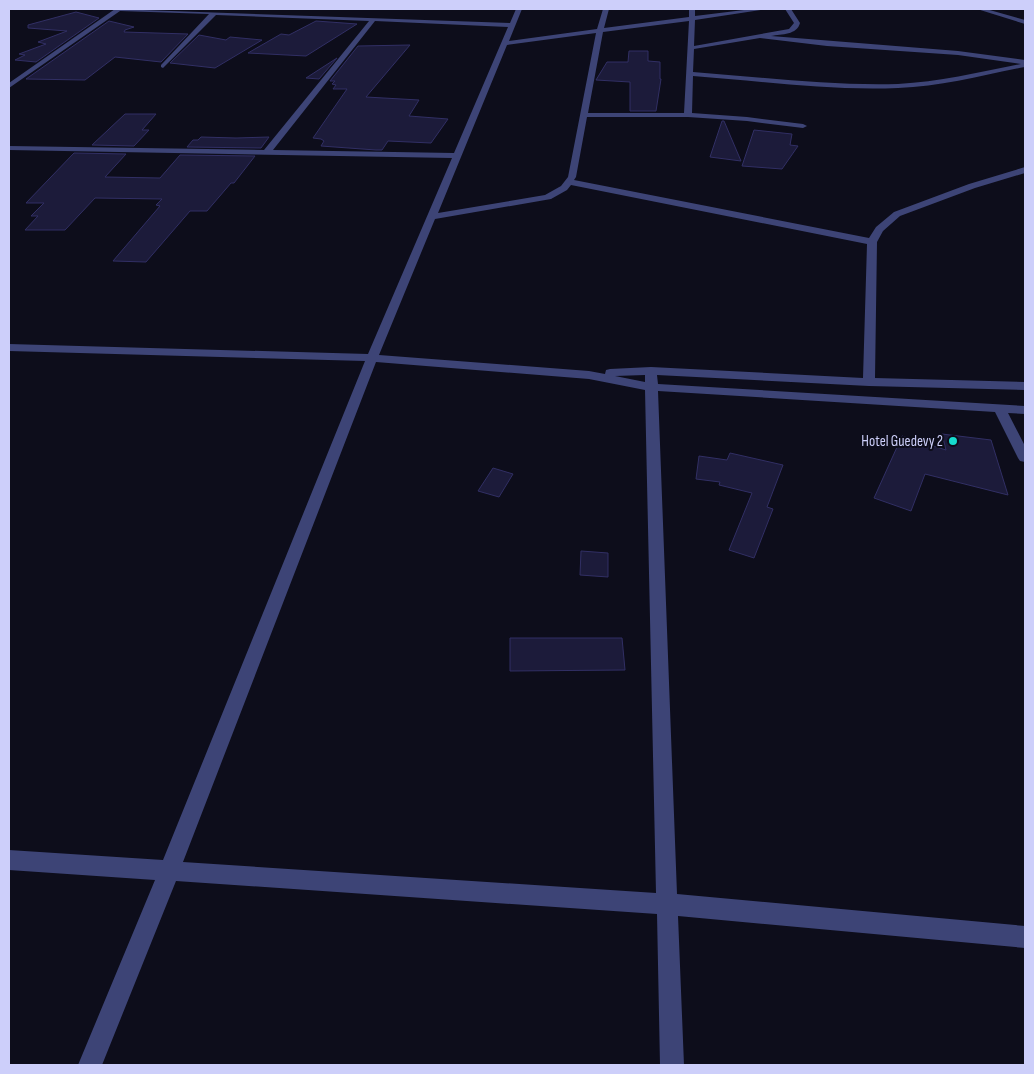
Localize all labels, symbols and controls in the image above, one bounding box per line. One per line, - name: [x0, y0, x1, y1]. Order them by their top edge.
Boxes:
- place label: Hotel Guedevy 2: [861, 432, 943, 451]
- marker: Hotel Guedevy 2: [947, 435, 959, 447]

